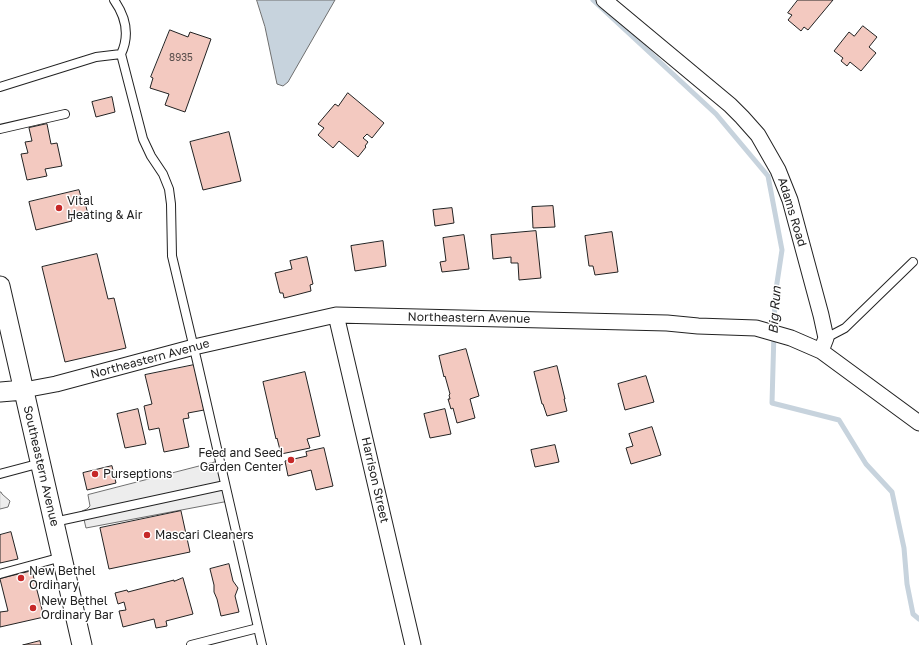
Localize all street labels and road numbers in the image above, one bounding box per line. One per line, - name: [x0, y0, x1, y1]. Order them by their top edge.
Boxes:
- street label: Adams Road: [775, 176, 809, 248]
- street label: Northeastern Avenue: [408, 310, 530, 326]
- street label: Northeastern Avenue: [89, 336, 211, 382]
- street label: Southeastern Avenue: [20, 404, 62, 528]
- street label: Harrison Street: [358, 436, 392, 524]

